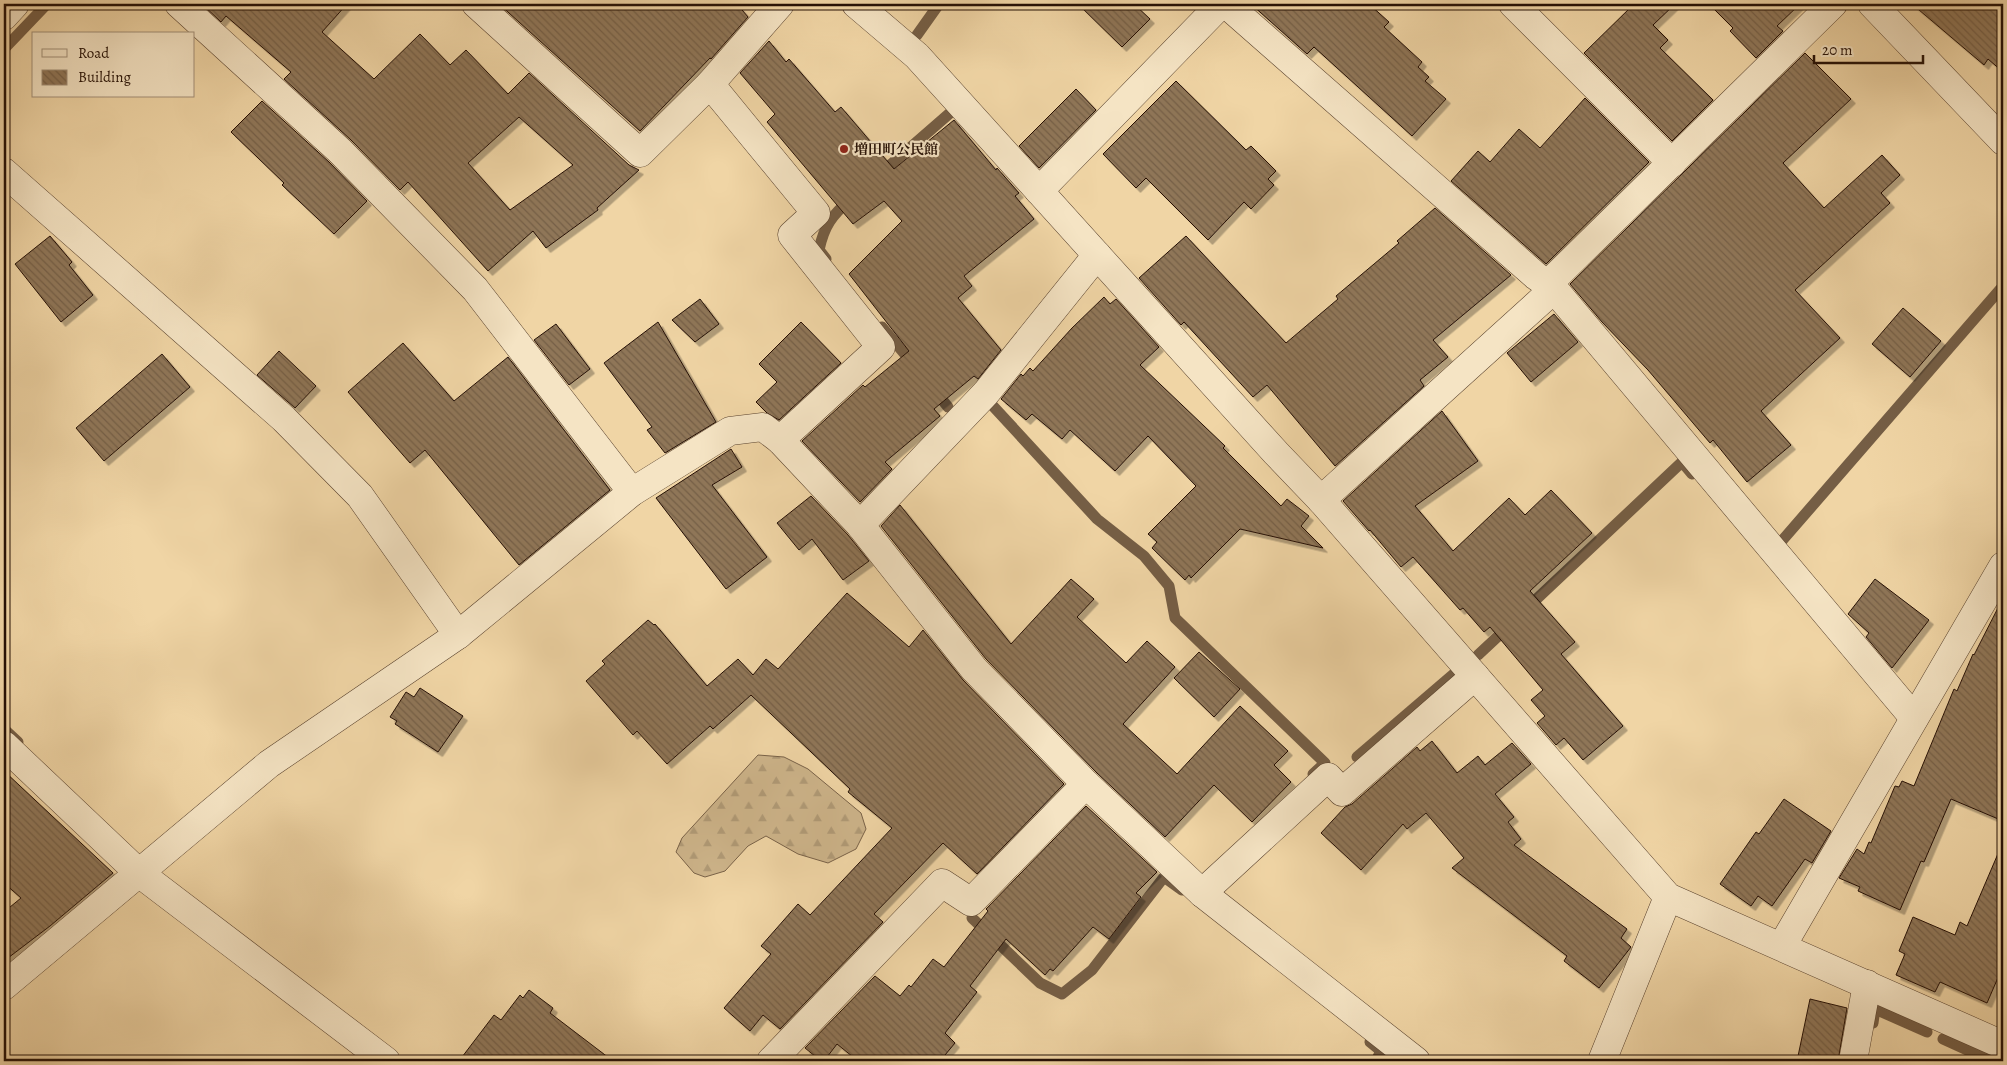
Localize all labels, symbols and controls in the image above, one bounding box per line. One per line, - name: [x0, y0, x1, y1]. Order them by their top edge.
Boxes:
- legend: [32, 32, 195, 98]
- scale bar: [1814, 32, 1923, 64]
- text: 20 m: [1822, 40, 1853, 60]
- text: Road: [78, 43, 110, 63]
- text: Building: [78, 67, 131, 87]
- place label: 増田町公民館: [854, 140, 938, 159]
- marker: 増田町公民館: [838, 143, 850, 155]

